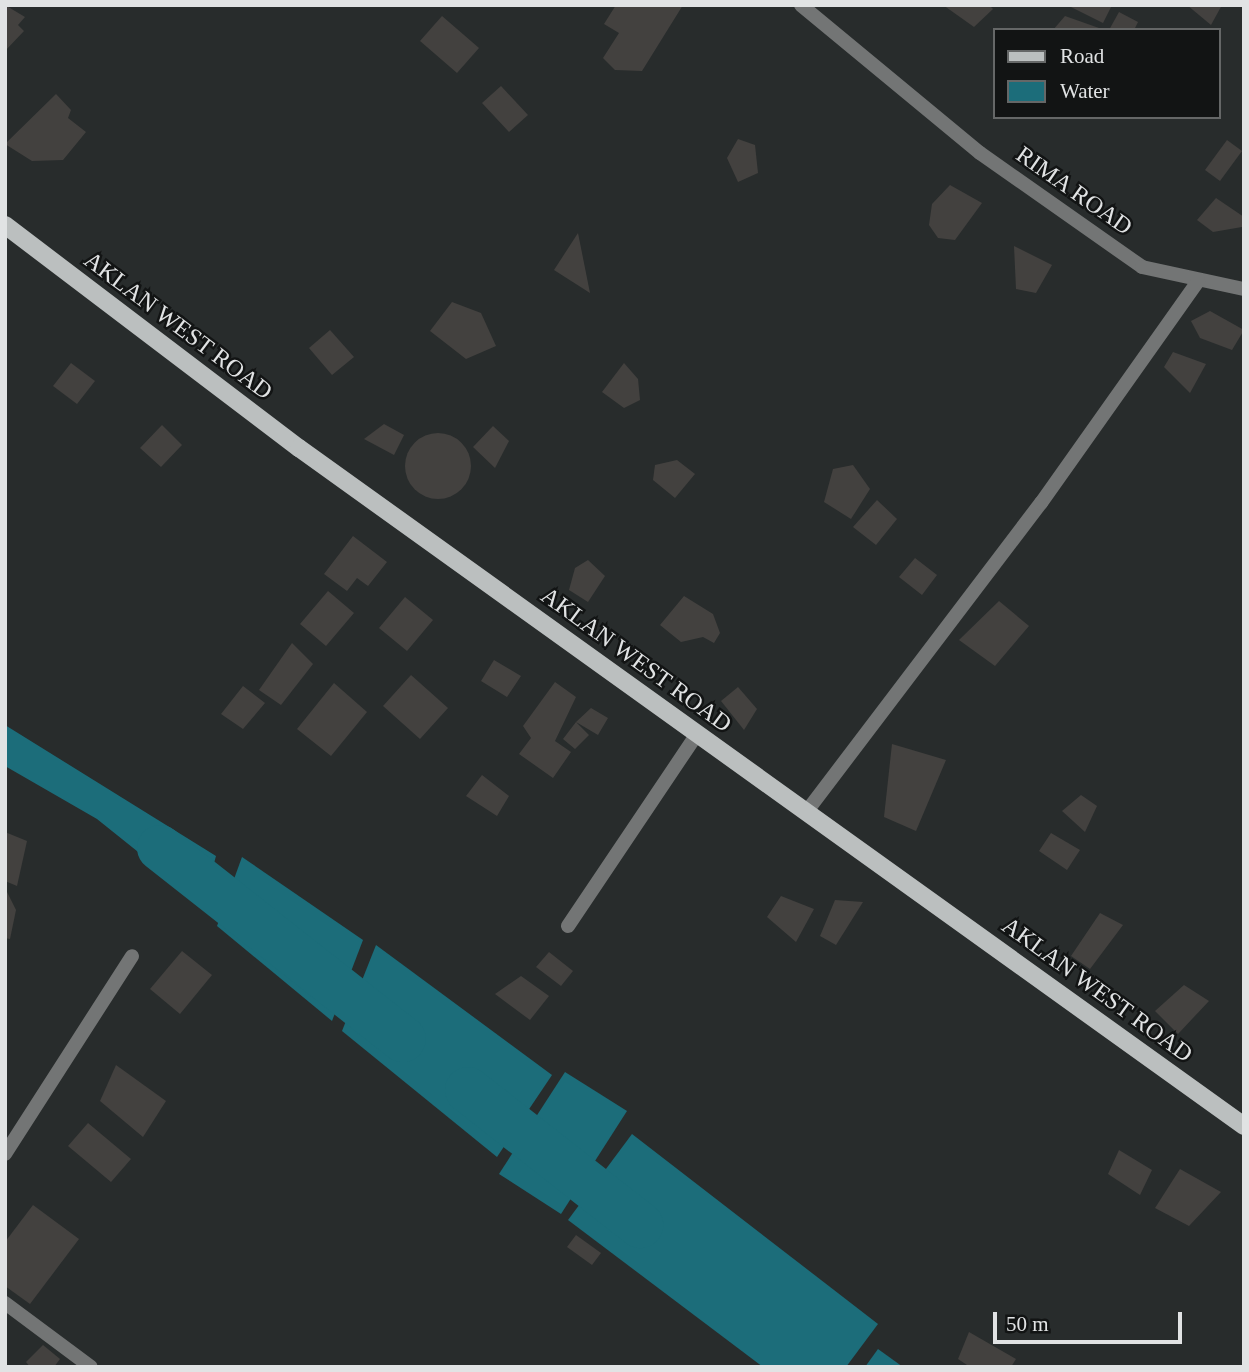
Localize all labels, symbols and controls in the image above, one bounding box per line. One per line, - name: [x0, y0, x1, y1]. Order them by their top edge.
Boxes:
- legend: [993, 28, 1221, 119]
- text: Road: [1060, 44, 1104, 68]
- text: Water: [1060, 79, 1110, 103]
- street label: RIMA ROAD: [1010, 140, 1138, 242]
- street label: AKLAN WEST ROAD: [78, 245, 278, 407]
- street label: AKLAN WEST ROAD: [535, 581, 737, 739]
- street label: AKLAN WEST ROAD: [996, 911, 1198, 1069]
- scale bar: [997, 1298, 1186, 1342]
- text: 50 m: [1006, 1312, 1049, 1336]

